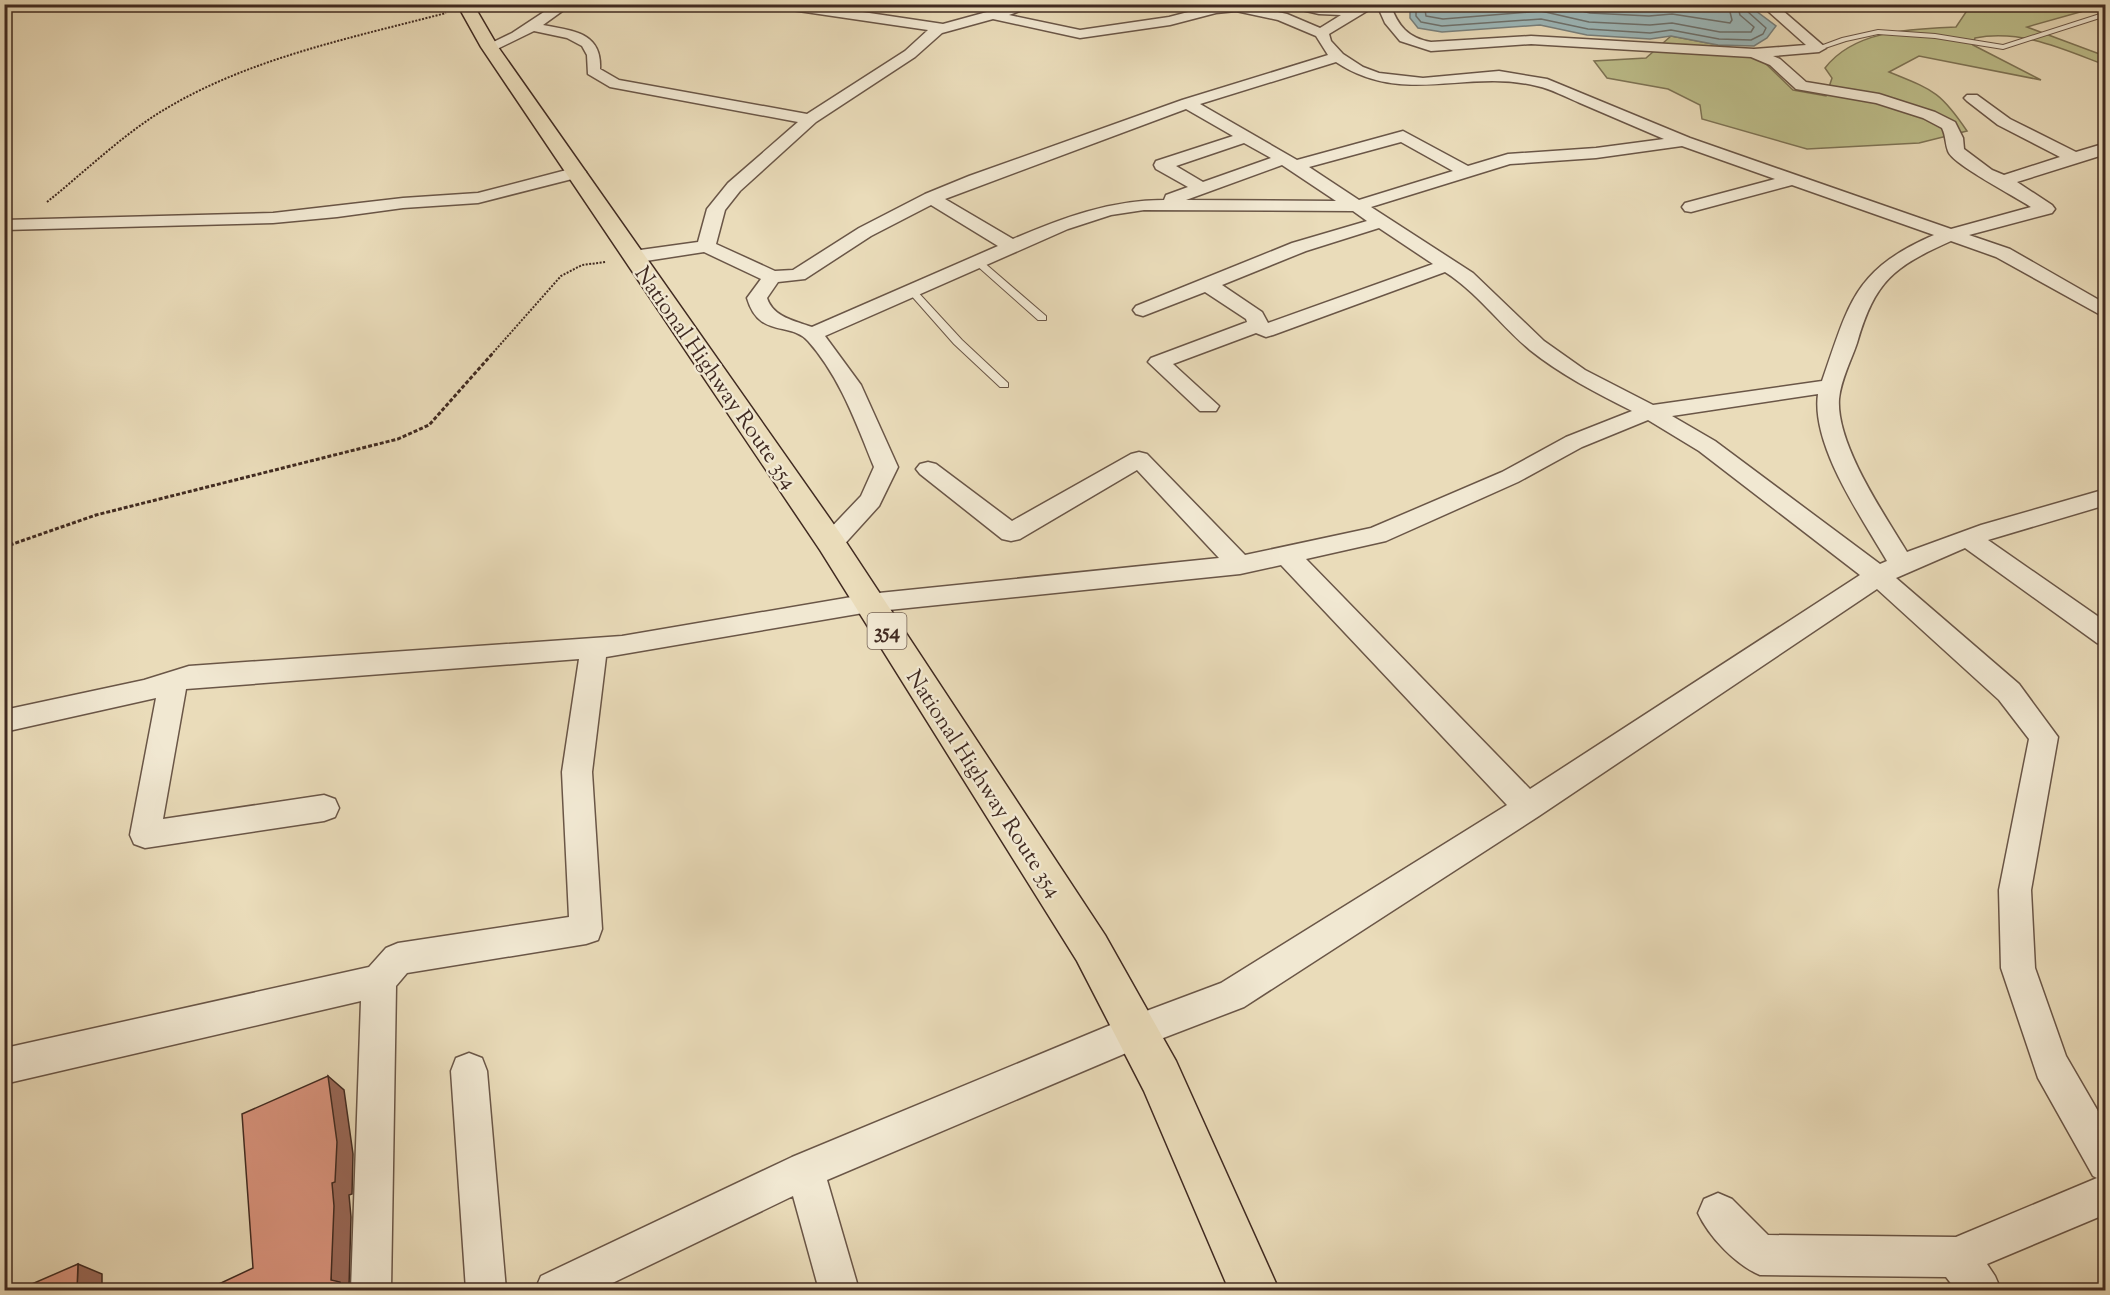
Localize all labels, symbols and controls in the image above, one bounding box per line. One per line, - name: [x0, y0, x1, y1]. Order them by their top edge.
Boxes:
- street label: National Highway Route 354: [625, 261, 804, 497]
- road number: 354: [868, 613, 906, 649]
- street label: National Highway Route 354: [897, 664, 1068, 905]

